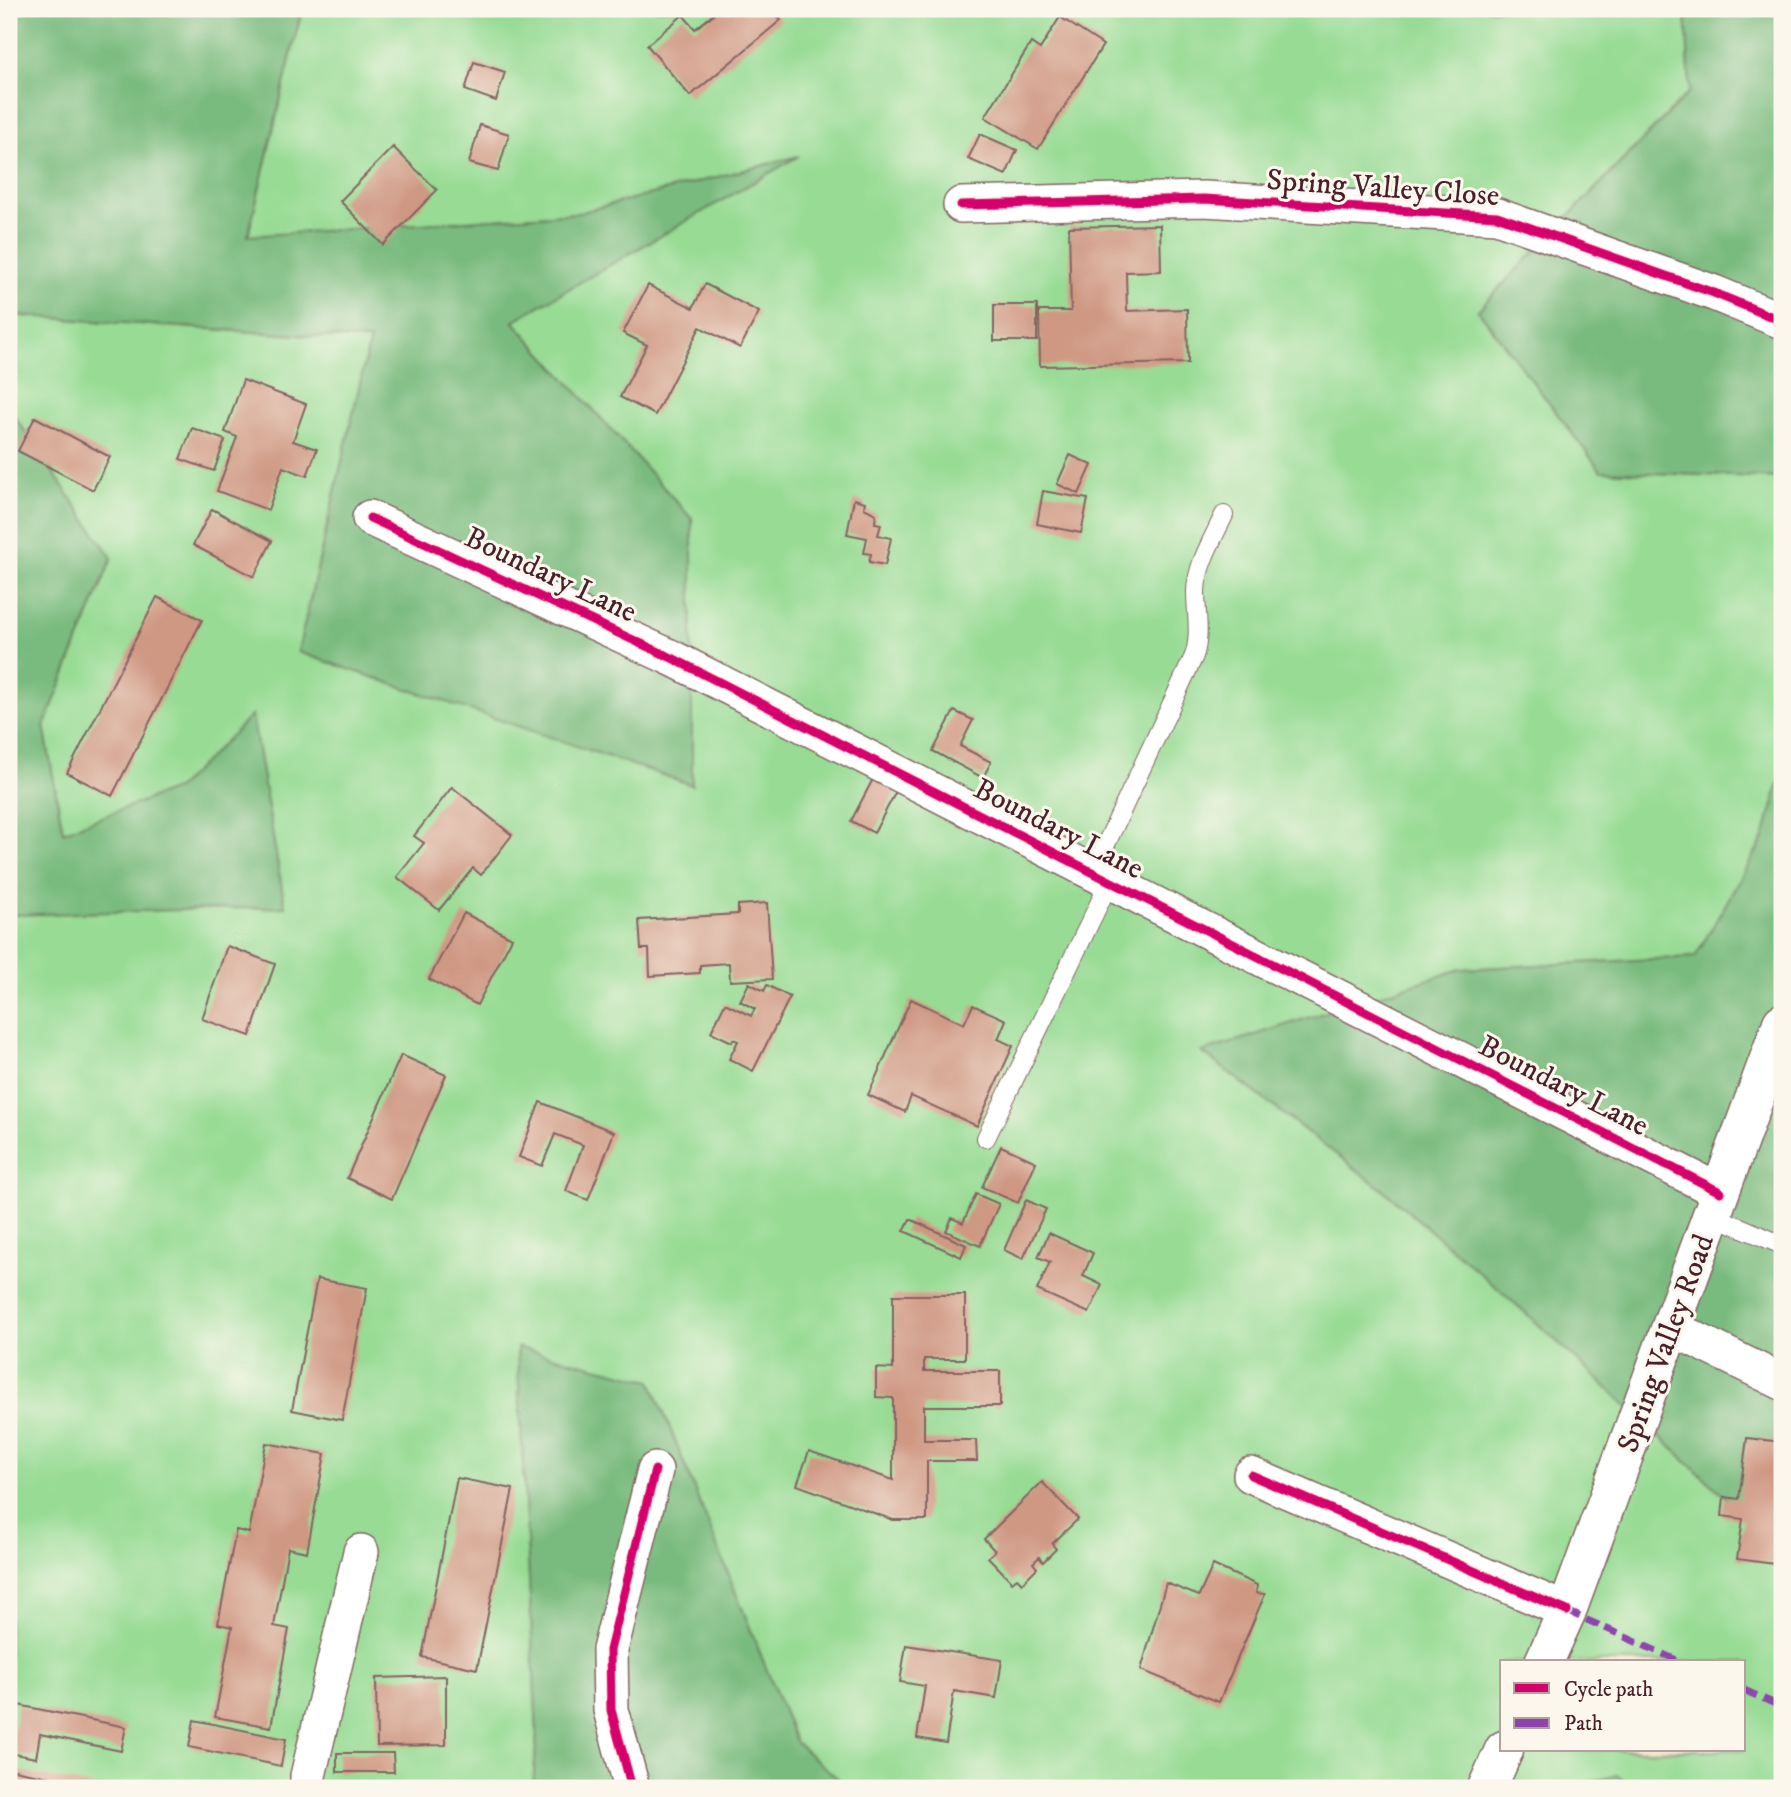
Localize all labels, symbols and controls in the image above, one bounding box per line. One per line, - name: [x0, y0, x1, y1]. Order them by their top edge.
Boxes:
- street label: Spring Valley Close: [1265, 162, 1500, 215]
- street label: Boundary Lane: [458, 519, 642, 631]
- street label: Boundary Lane: [967, 771, 1149, 888]
- street label: Boundary Lane: [1472, 1028, 1654, 1145]
- street label: Spring Valley Road: [1610, 1229, 1723, 1458]
- legend: [1500, 1660, 1746, 1752]
- text: Cycle path: [1564, 1677, 1653, 1703]
- text: Path: [1564, 1711, 1603, 1737]

